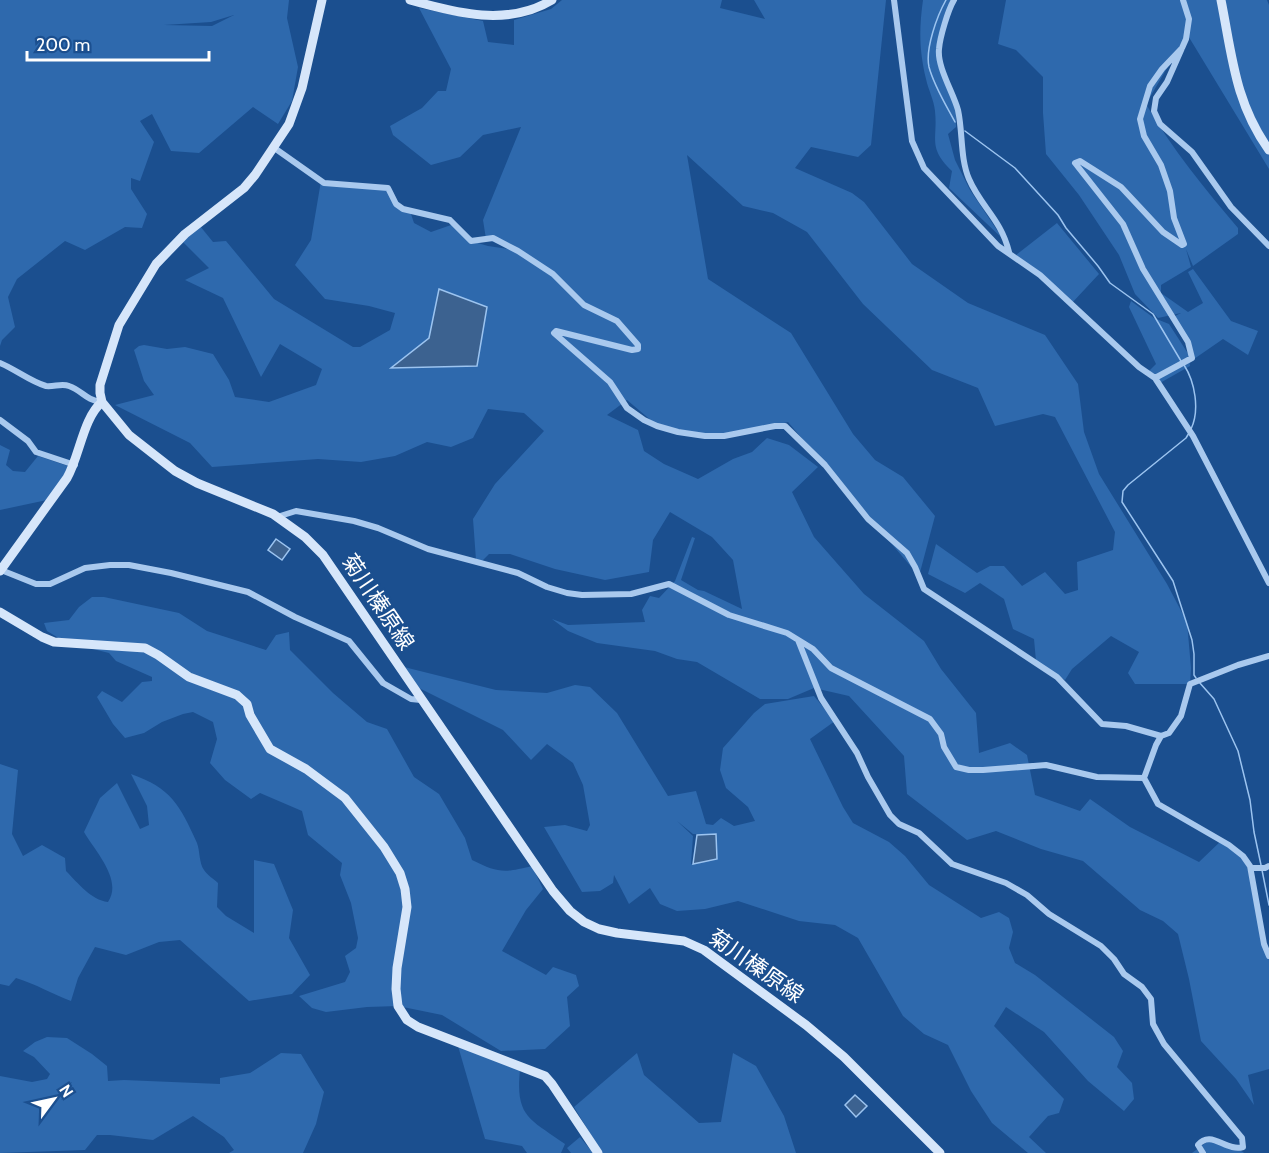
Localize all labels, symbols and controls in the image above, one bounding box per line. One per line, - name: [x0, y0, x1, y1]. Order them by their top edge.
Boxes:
- scale bar: [27, 24, 208, 62]
- text: 200 m: [36, 34, 90, 56]
- street label: 菊川榛原線: [336, 549, 420, 655]
- street label: 菊川榛原線: [703, 923, 809, 1009]
- north arrow: [24, 1069, 84, 1129]
- text: N: [55, 1081, 77, 1101]

